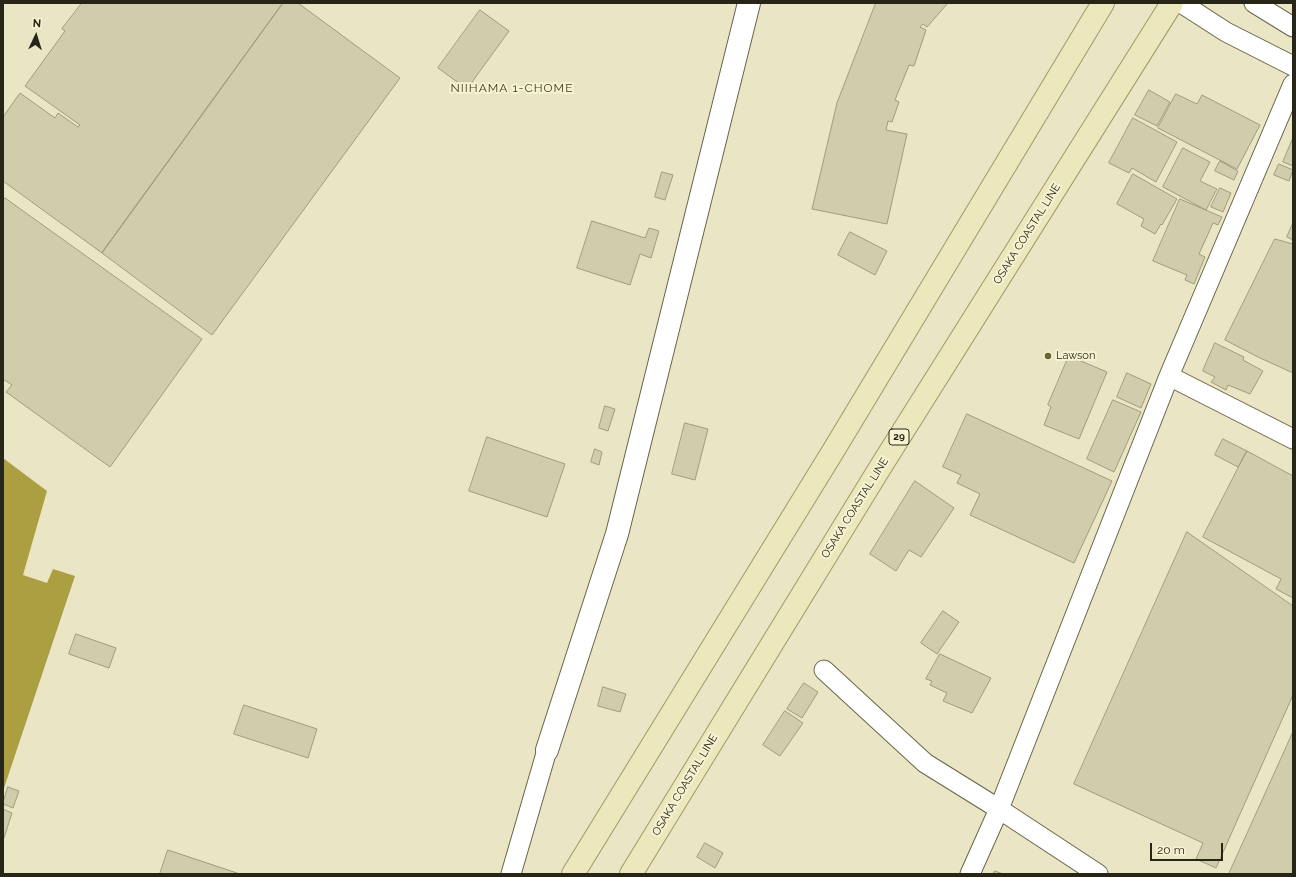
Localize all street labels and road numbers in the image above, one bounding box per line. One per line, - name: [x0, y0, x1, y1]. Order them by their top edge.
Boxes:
- street label: OSAKA COASTAL LINE: [991, 181, 1063, 287]
- road number: 29: [889, 429, 909, 445]
- street label: OSAKA COASTAL LINE: [819, 455, 891, 561]
- street label: OSAKA COASTAL LINE: [649, 732, 721, 838]

